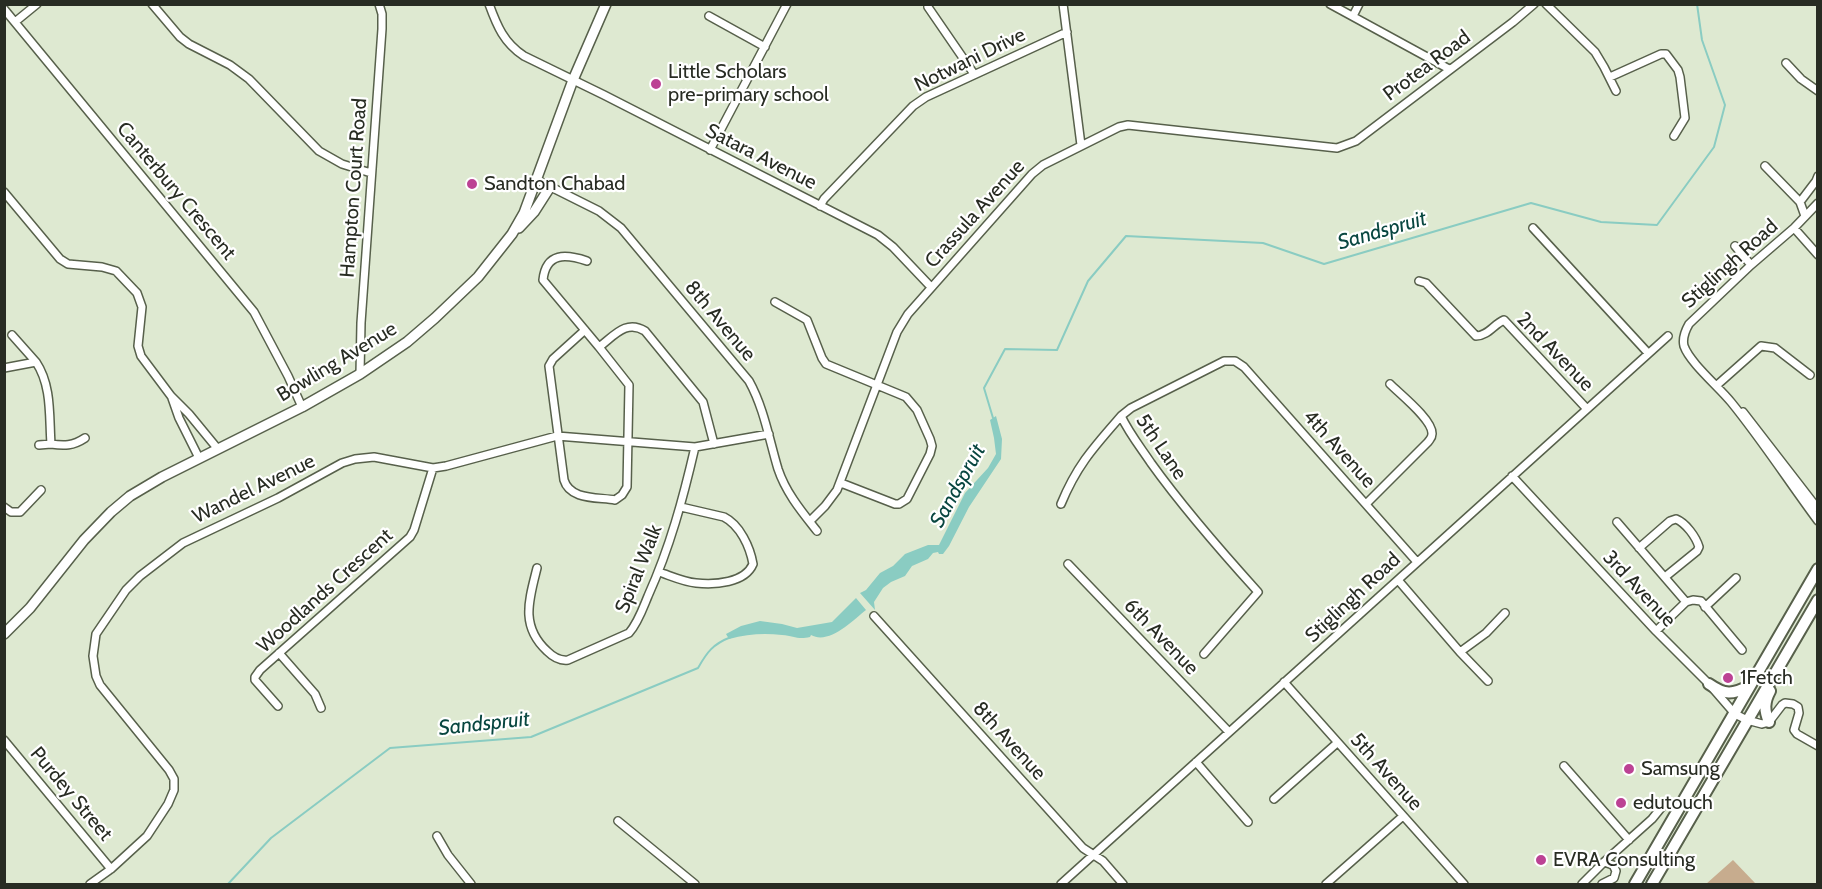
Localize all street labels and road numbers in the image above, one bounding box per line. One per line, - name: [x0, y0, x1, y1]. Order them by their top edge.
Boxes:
- street label: Notwani Drive: [911, 23, 1029, 97]
- street label: Protea Road: [1379, 26, 1475, 106]
- street label: Hampton Court Road: [336, 97, 372, 279]
- street label: Canterbury Crescent: [111, 117, 241, 265]
- street label: Satara Avenue: [702, 119, 820, 195]
- street label: Crassula Avenue: [920, 155, 1030, 273]
- street label: Stiglingh Road: [1677, 215, 1783, 313]
- street label: 8th Avenue: [679, 276, 761, 366]
- street label: 2nd Avenue: [1511, 307, 1599, 397]
- street label: Bowling Avenue: [273, 317, 401, 407]
- street label: 4th Avenue: [1298, 405, 1380, 493]
- street label: 5th Lane: [1130, 410, 1192, 484]
- street label: Wandel Avenue: [189, 449, 319, 529]
- street label: Spiral Walk: [610, 521, 668, 617]
- street label: Woodlands Crescent: [252, 524, 398, 658]
- street label: 3rd Avenue: [1598, 546, 1680, 632]
- street label: Stiglingh Road: [1301, 548, 1405, 648]
- street label: 6th Avenue: [1119, 594, 1203, 680]
- street label: 8th Avenue: [967, 697, 1051, 785]
- street label: 5th Avenue: [1345, 728, 1427, 816]
- street label: Purdey Street: [25, 742, 117, 846]

